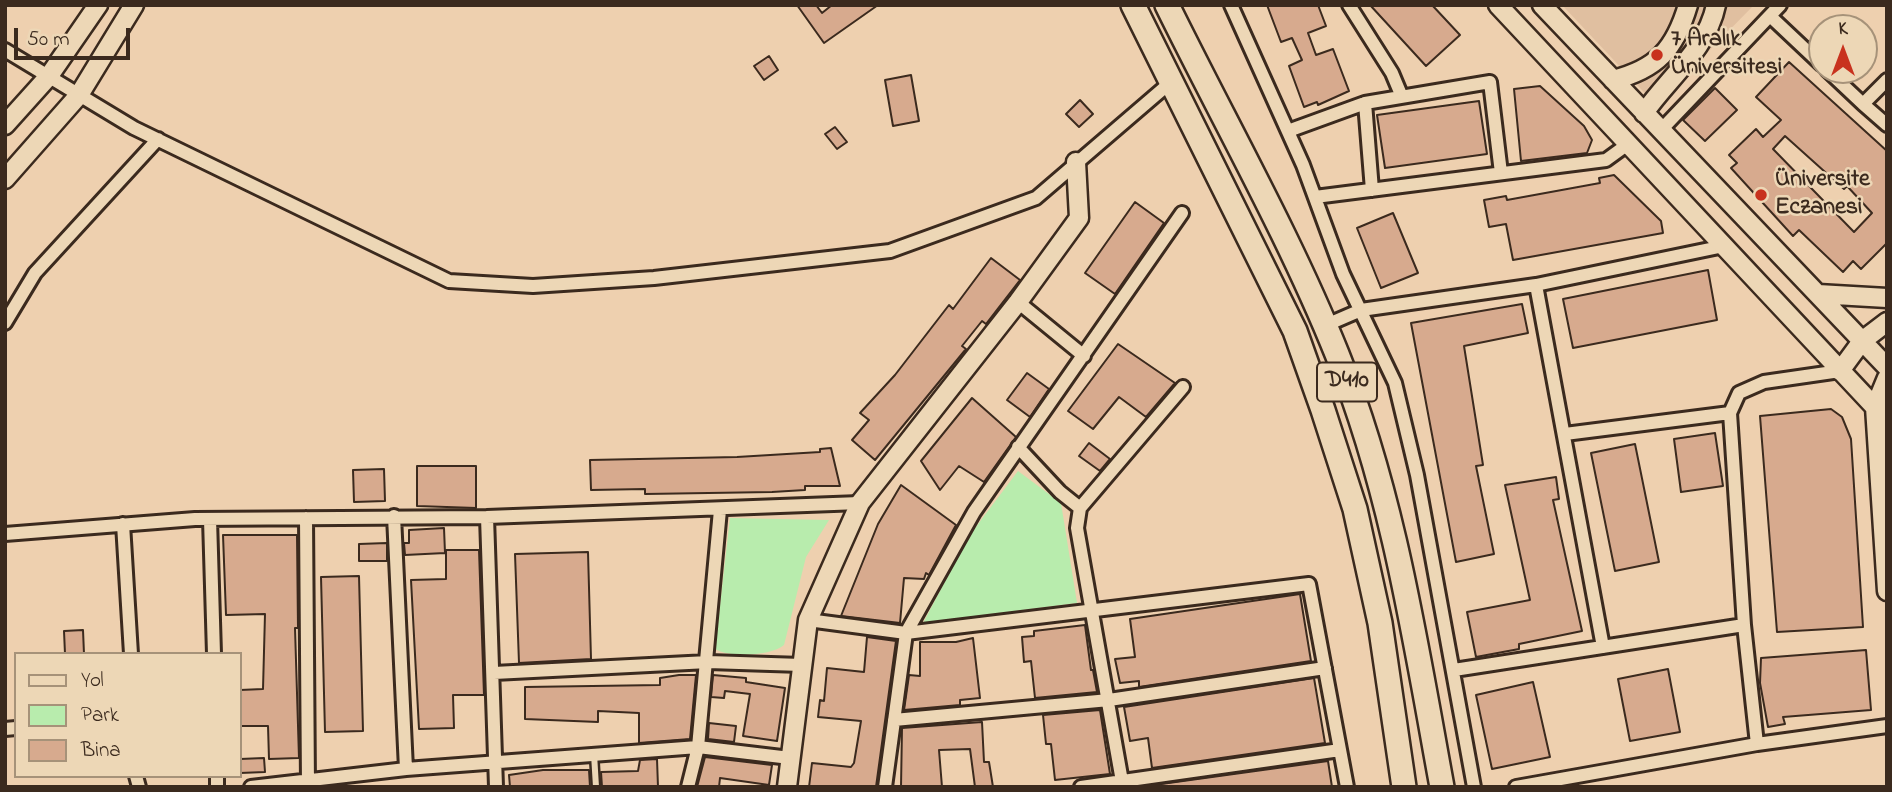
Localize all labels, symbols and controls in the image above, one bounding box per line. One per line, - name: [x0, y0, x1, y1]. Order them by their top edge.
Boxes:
- scale bar: [18, 14, 133, 58]
- north arrow: [1808, 14, 1878, 84]
- text: K: [1838, 16, 1848, 43]
- text: 50 m: [27, 25, 70, 55]
- place label: 7 Aralık Üniversitesi: [1671, 27, 1782, 83]
- marker: 7 Aralık Üniversitesi: [1649, 47, 1665, 63]
- place label: Üniversite Eczanesi: [1775, 167, 1870, 223]
- marker: Üniversite Eczanesi: [1753, 187, 1769, 203]
- road number: D410: [1317, 362, 1377, 402]
- legend: [14, 652, 242, 778]
- text: Yol: [81, 666, 104, 696]
- text: Park: [81, 701, 119, 731]
- text: Bina: [81, 736, 121, 766]

